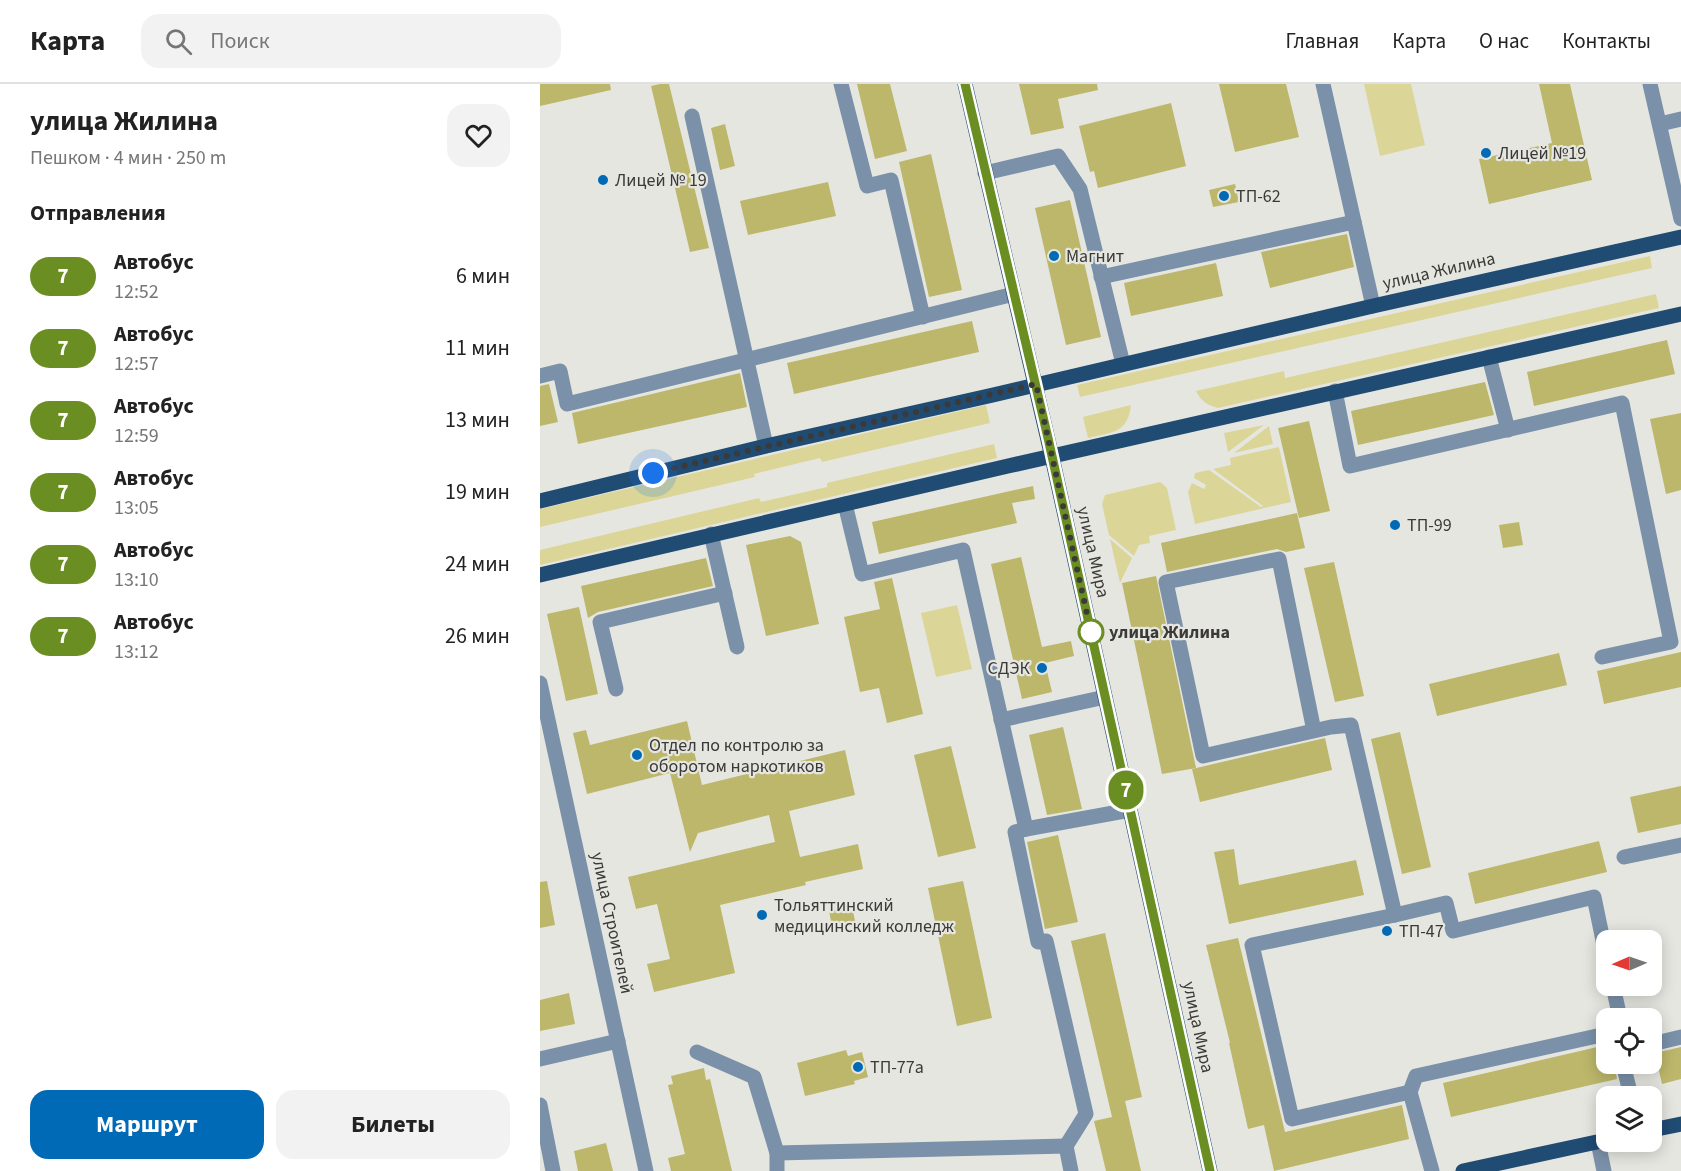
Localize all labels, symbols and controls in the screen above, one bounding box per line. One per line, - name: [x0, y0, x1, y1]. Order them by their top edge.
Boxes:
- search box: [141, 14, 561, 68]
- text: Карта: [30, 21, 105, 61]
- icon: search: [162, 25, 195, 58]
- text: Поиск: [210, 25, 270, 57]
- text: Главная: [1286, 26, 1359, 56]
- text: Карта: [1392, 26, 1446, 56]
- text: О нас: [1479, 26, 1529, 56]
- text: Контакты: [1562, 26, 1651, 56]
- text: улица Жилина: [30, 101, 218, 141]
- button: heart: [447, 104, 510, 167]
- place label: Лицей №19: [1498, 141, 1586, 166]
- text: Пешком · 4 мин · 250 m: [30, 144, 226, 172]
- marker: Лицей №19: [1479, 146, 1493, 160]
- place label: Лицей № 19: [615, 168, 707, 193]
- marker: Лицей № 19: [596, 173, 610, 187]
- place label: ТП-62: [1236, 184, 1281, 209]
- marker: ТП-62: [1217, 189, 1231, 203]
- text: Отправления: [30, 197, 166, 229]
- place label: Магнит: [1066, 244, 1124, 269]
- text: Автобус: [114, 246, 194, 278]
- street label: улица Жилина: [1380, 246, 1498, 296]
- marker: Магнит: [1047, 249, 1061, 263]
- text: 6 мин: [456, 260, 510, 292]
- text: 7: [57, 261, 69, 291]
- text: 12:52: [114, 278, 159, 306]
- text: Автобус: [114, 318, 194, 350]
- text: 11 мин: [445, 332, 510, 364]
- text: 7: [57, 333, 69, 363]
- text: 12:57: [114, 350, 159, 378]
- text: Автобус: [114, 390, 194, 422]
- text: 13 мин: [445, 404, 510, 436]
- text: 7: [57, 405, 69, 435]
- text: 12:59: [114, 422, 159, 450]
- your location: [638, 458, 668, 488]
- text: Автобус: [114, 462, 194, 494]
- text: 19 мин: [445, 476, 510, 508]
- text: 7: [57, 477, 69, 507]
- text: 13:05: [114, 494, 159, 522]
- street label: улица Мира: [1070, 504, 1116, 600]
- place label: ТП-99: [1407, 513, 1452, 538]
- marker: ТП-99: [1388, 518, 1402, 532]
- text: Автобус: [114, 534, 194, 566]
- text: 24 мин: [445, 548, 510, 580]
- text: 7: [57, 549, 69, 579]
- text: 13:10: [114, 566, 159, 594]
- text: Автобус: [114, 606, 194, 638]
- marker: улица Жилина: [1078, 619, 1104, 645]
- text: 26 мин: [445, 620, 510, 652]
- place label: улица Жилина: [1109, 620, 1230, 645]
- text: 7: [57, 621, 69, 651]
- text: 13:12: [114, 638, 159, 666]
- place label: СДЭК: [988, 656, 1031, 681]
- marker: СДЭК: [1035, 661, 1049, 675]
- place label: Отдел по контролю за оборотом наркотиков: [649, 733, 824, 779]
- marker: Отдел по контролю за оборотом наркотиков: [630, 748, 644, 762]
- line badge: 7: [1106, 770, 1146, 810]
- text: 7: [1120, 775, 1132, 805]
- street label: улица Строителей: [585, 850, 639, 996]
- place label: Тольяттинский медицинский колледж: [774, 893, 955, 939]
- marker: Тольяттинский медицинский колледж: [755, 908, 769, 922]
- place label: ТП-47: [1399, 919, 1444, 944]
- marker: ТП-47: [1380, 924, 1394, 938]
- north arrow: [1596, 930, 1662, 996]
- map controls: [1596, 930, 1662, 1152]
- street label: улица Мира: [1176, 979, 1220, 1075]
- button: locate: [1596, 1008, 1662, 1074]
- place label: ТП-77а: [870, 1055, 924, 1080]
- marker: ТП-77а: [851, 1060, 865, 1074]
- button: layers: [1596, 1086, 1662, 1152]
- button: Маршрут: [30, 1090, 264, 1159]
- button: Билеты: [276, 1090, 510, 1159]

